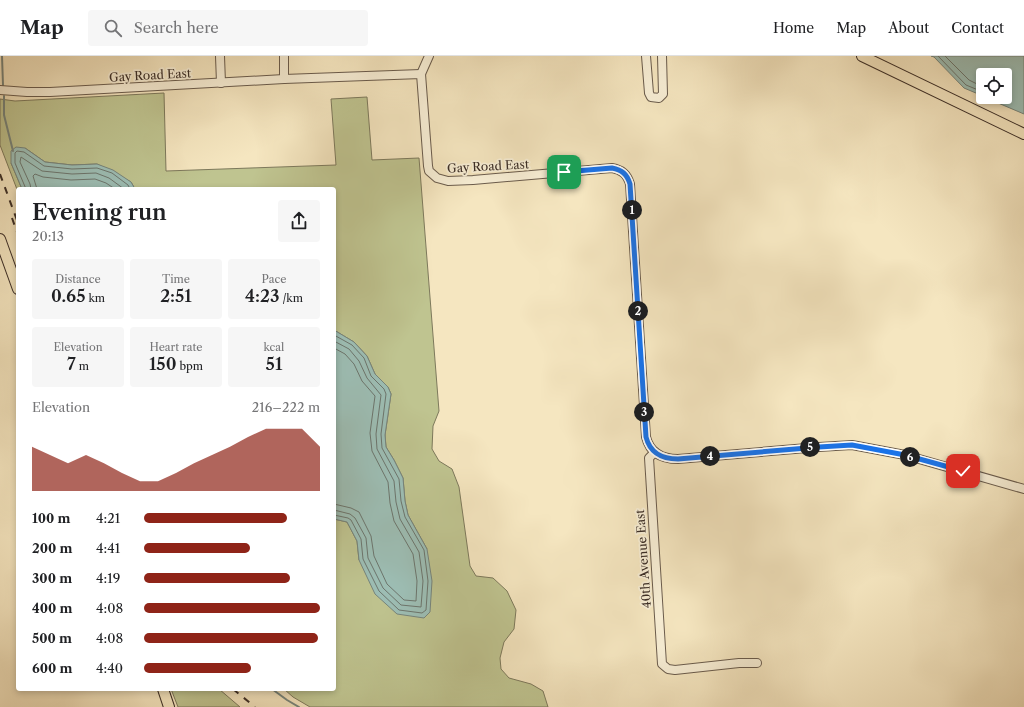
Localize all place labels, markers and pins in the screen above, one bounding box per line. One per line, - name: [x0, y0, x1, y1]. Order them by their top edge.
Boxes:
- pin: [547, 155, 581, 189]
- pin: 1: [622, 200, 642, 220]
- pin: 2: [628, 301, 648, 321]
- pin: 3: [634, 402, 654, 422]
- pin: 5: [800, 437, 820, 457]
- pin: 4: [700, 446, 720, 466]
- pin: 6: [900, 447, 920, 467]
- pin: [946, 454, 980, 488]

